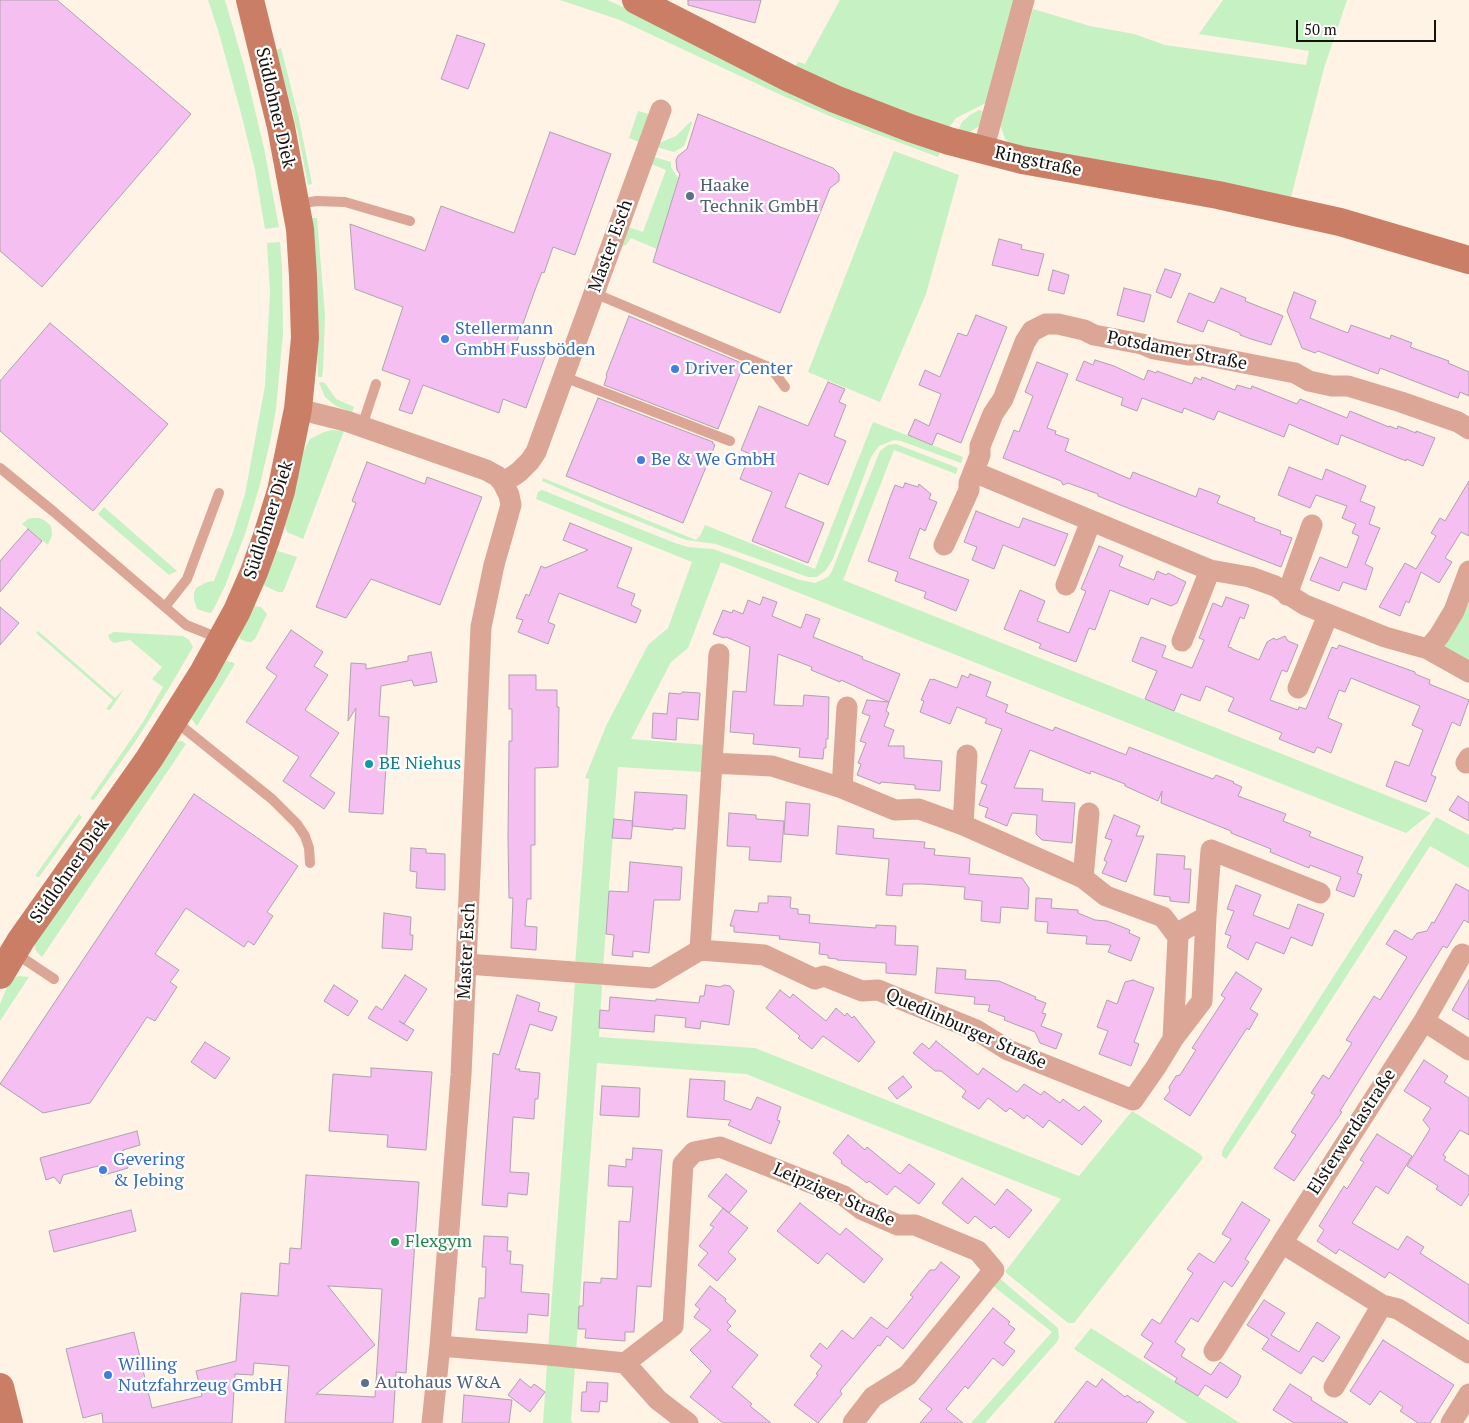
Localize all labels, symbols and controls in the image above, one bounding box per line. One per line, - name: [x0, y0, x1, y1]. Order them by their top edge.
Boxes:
- scale bar: [1299, 10, 1439, 42]
- text: 50 m: [1304, 19, 1337, 39]
- street label: Südlohner Diek: [251, 45, 299, 171]
- street label: Ringstraße: [993, 142, 1083, 182]
- place label: Haake Technik GmbH: [700, 175, 819, 218]
- marker: Haake Technik GmbH: [684, 190, 696, 202]
- street label: Master Esch: [584, 197, 638, 295]
- place label: Stellermann GmbH Fussböden: [455, 318, 595, 360]
- street label: Potsdamer Straße: [1105, 327, 1249, 375]
- marker: Stellermann GmbH Fussböden: [439, 333, 451, 345]
- place label: Driver Center: [685, 358, 793, 380]
- marker: Driver Center: [669, 363, 681, 375]
- place label: Be & We GmbH: [651, 449, 775, 471]
- marker: Be & We GmbH: [635, 454, 647, 466]
- street label: Südlohner Diek: [240, 458, 298, 582]
- place label: BE Niehus: [379, 753, 461, 775]
- marker: BE Niehus: [363, 758, 375, 770]
- street label: Südlohner Diek: [26, 814, 114, 928]
- street label: Master Esch: [454, 902, 480, 1000]
- street label: Quedlinburger Straße: [882, 984, 1050, 1074]
- street label: Elsterwerdastraße: [1303, 1065, 1401, 1199]
- place label: Gevering & Jebing: [113, 1149, 184, 1192]
- street label: Leipziger Straße: [770, 1158, 898, 1232]
- marker: Gevering & Jebing: [97, 1164, 109, 1176]
- place label: Flexgym: [405, 1231, 472, 1253]
- marker: Flexgym: [389, 1236, 401, 1248]
- place label: Willing Nutzfahrzeug GmbH: [118, 1354, 282, 1396]
- marker: Willing Nutzfahrzeug GmbH: [102, 1369, 114, 1381]
- place label: Autohaus W&A: [375, 1372, 501, 1394]
- marker: Autohaus W&A: [359, 1377, 371, 1389]

